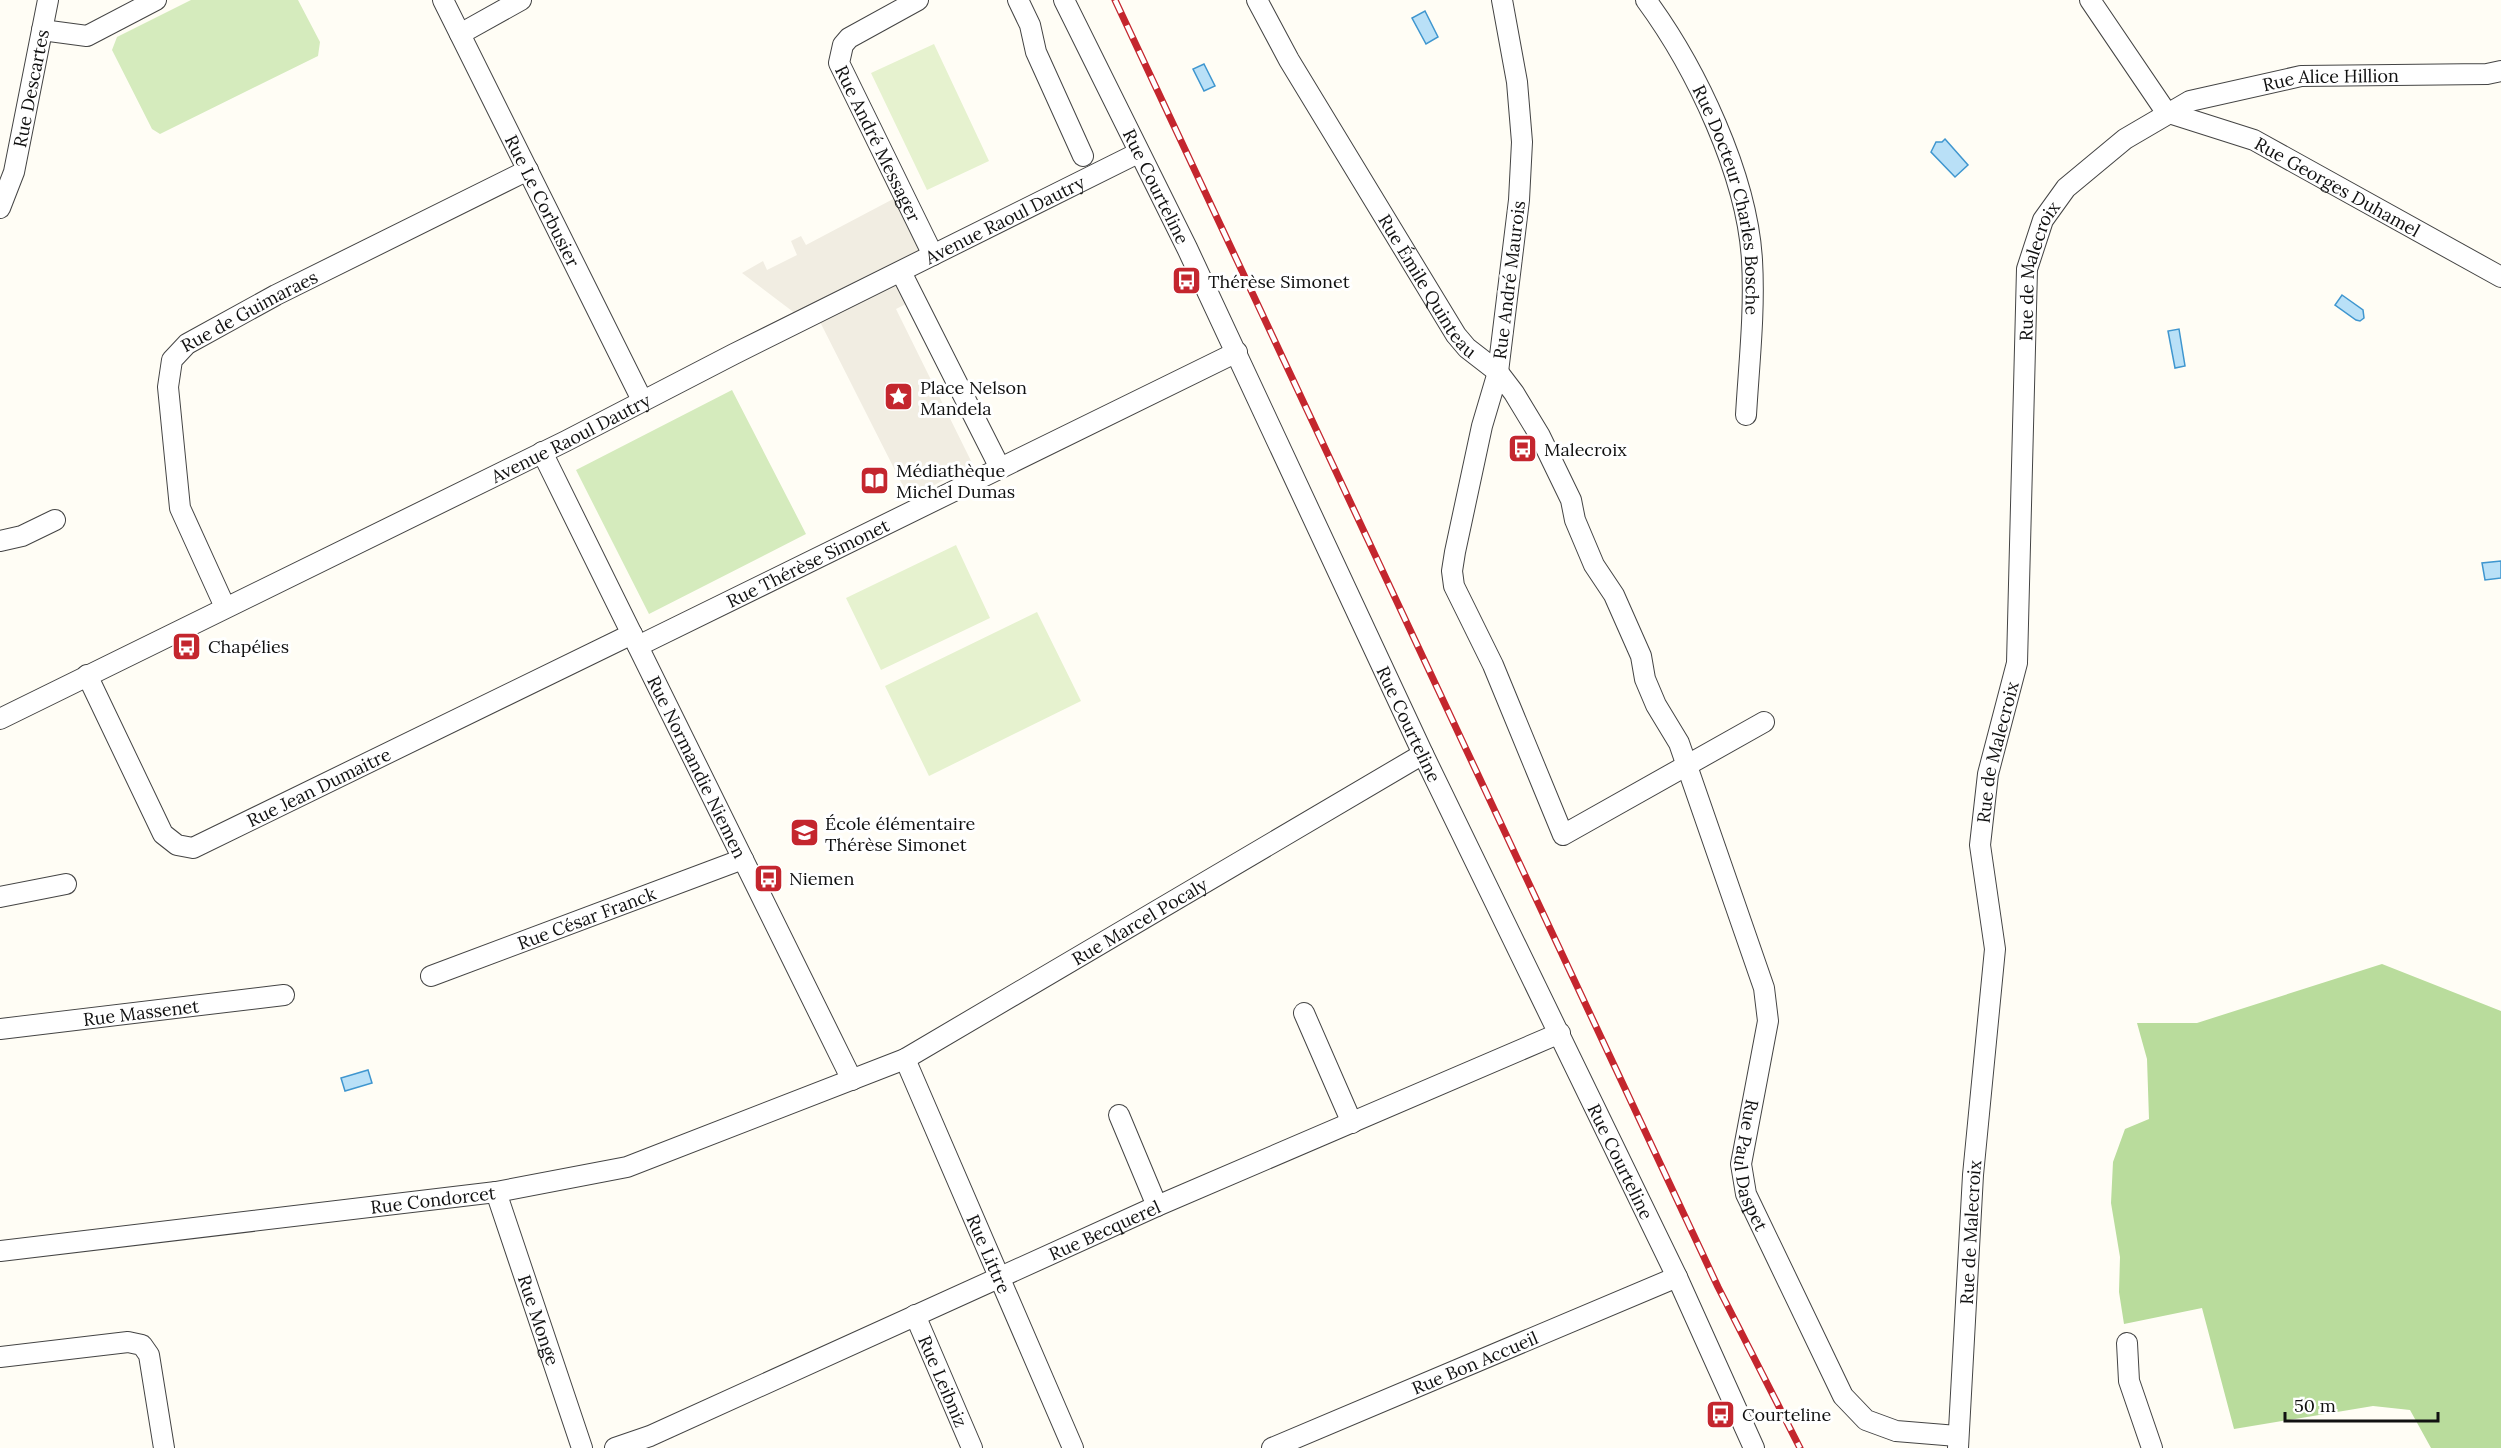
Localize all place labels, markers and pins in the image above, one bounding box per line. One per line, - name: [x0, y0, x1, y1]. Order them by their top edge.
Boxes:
- bus stop icon: Thérèse Simonet: [1171, 265, 1203, 297]
- place label: Thérèse Simonet: [1208, 270, 1350, 293]
- place label: Place Nelson Mandela: [920, 376, 1027, 420]
- place icon: Place Nelson Mandela: [883, 381, 915, 413]
- bus stop icon: Malecroix: [1507, 433, 1539, 465]
- place label: Malecroix: [1544, 438, 1627, 461]
- place label: Médiathèque Michel Dumas: [896, 459, 1015, 503]
- library icon: Médiathèque Michel Dumas: [859, 464, 891, 496]
- bus stop icon: Chapélies: [171, 630, 203, 662]
- place label: Chapélies: [208, 635, 289, 658]
- place label: École élémentaire Thérèse Simonet: [825, 812, 976, 856]
- school or university icon: École élémentaire Thérèse Simonet: [788, 817, 820, 849]
- bus stop icon: Niemen: [752, 862, 784, 894]
- place label: Niemen: [789, 867, 854, 890]
- bus stop icon: Courteline: [1705, 1398, 1737, 1430]
- place label: Courteline: [1742, 1403, 1831, 1426]

